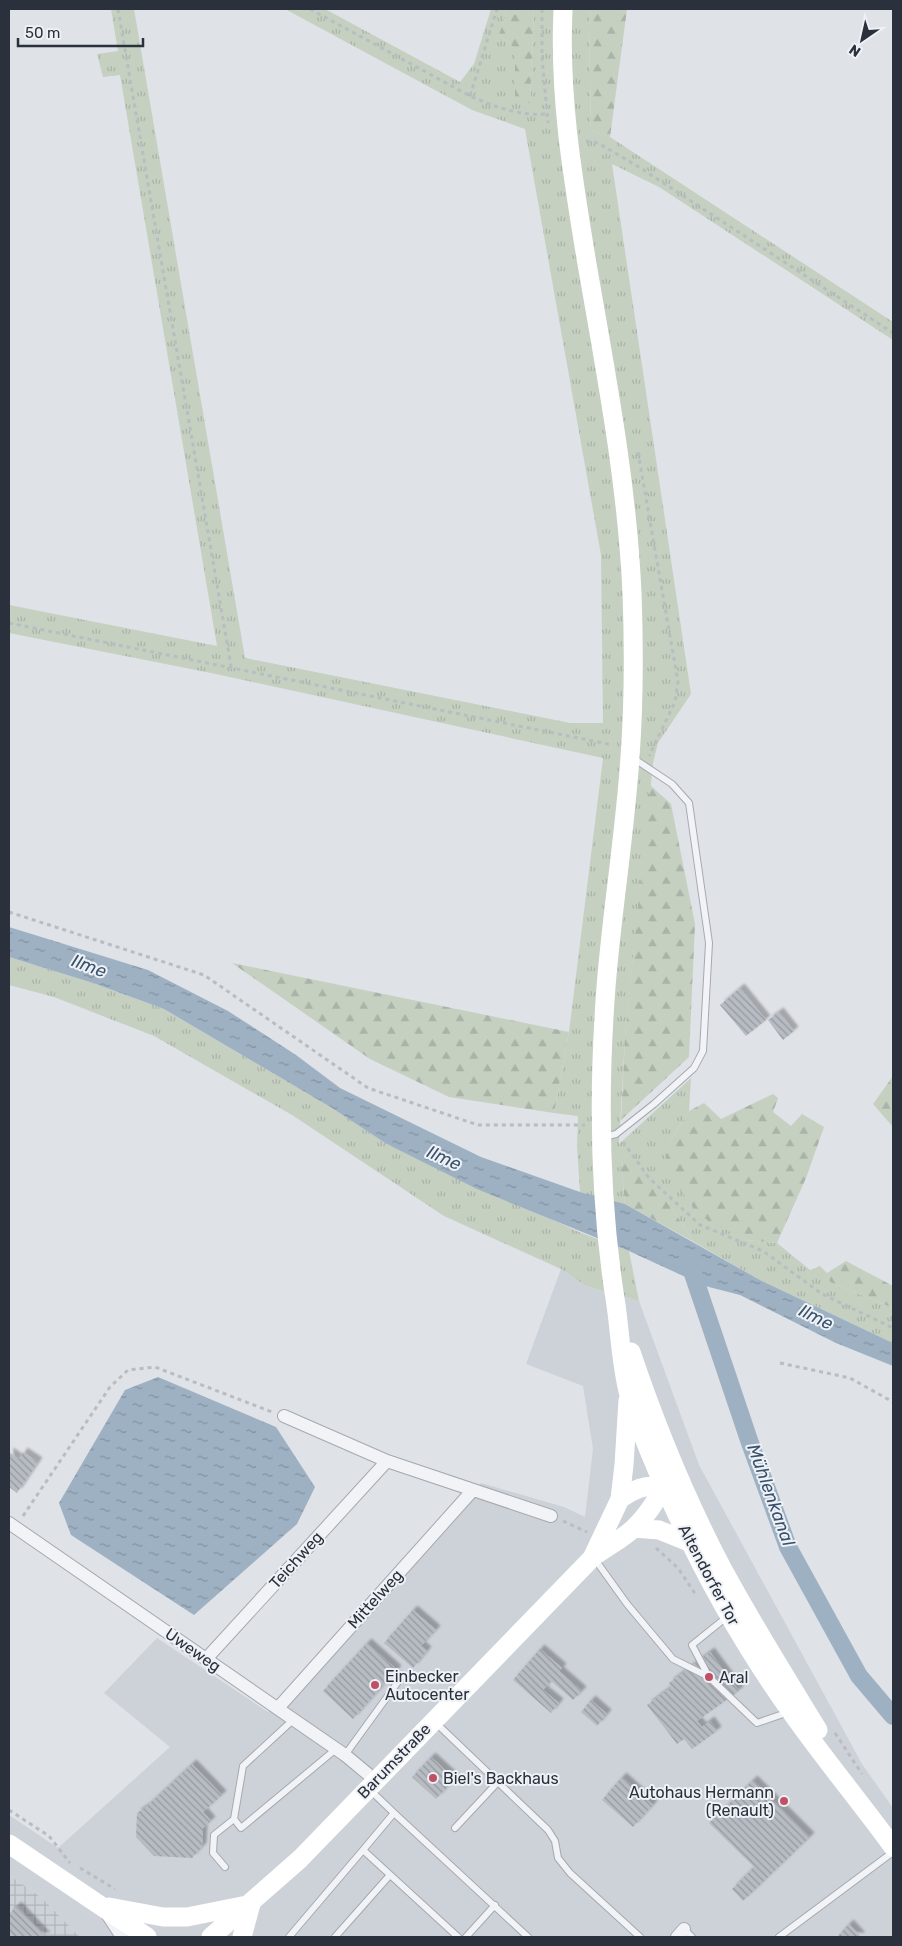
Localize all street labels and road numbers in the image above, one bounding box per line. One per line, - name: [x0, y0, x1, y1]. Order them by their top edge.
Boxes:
- street label: Altendorfer Tor: [674, 1521, 744, 1629]
- street label: Teichweg: [265, 1528, 327, 1592]
- street label: Mittelweg: [343, 1565, 407, 1633]
- street label: Uweweg: [161, 1624, 225, 1676]
- street label: Barumstraße: [353, 1719, 435, 1802]

